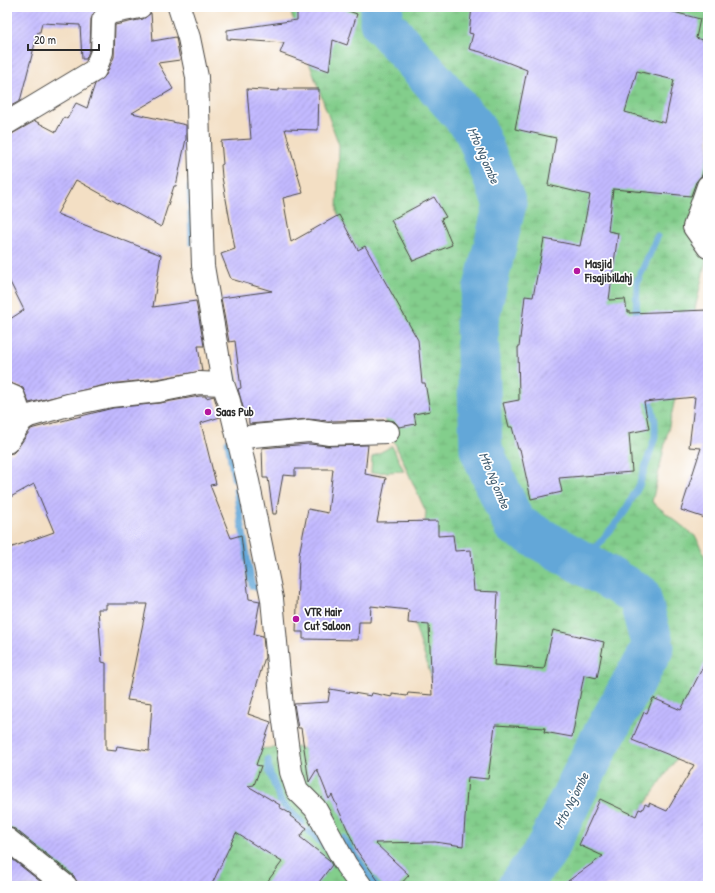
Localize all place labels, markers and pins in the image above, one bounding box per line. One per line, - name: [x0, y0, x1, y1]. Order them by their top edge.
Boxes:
- place label: Masjid Fisajibillahj: [584, 255, 633, 286]
- marker: Masjid Fisajibillahj: [572, 266, 582, 276]
- place label: Saas Pub: [216, 403, 254, 420]
- marker: Saas Pub: [203, 407, 213, 417]
- place label: VTR Hair Cut Saloon: [304, 603, 351, 634]
- marker: VTR Hair Cut Saloon: [291, 614, 301, 624]

